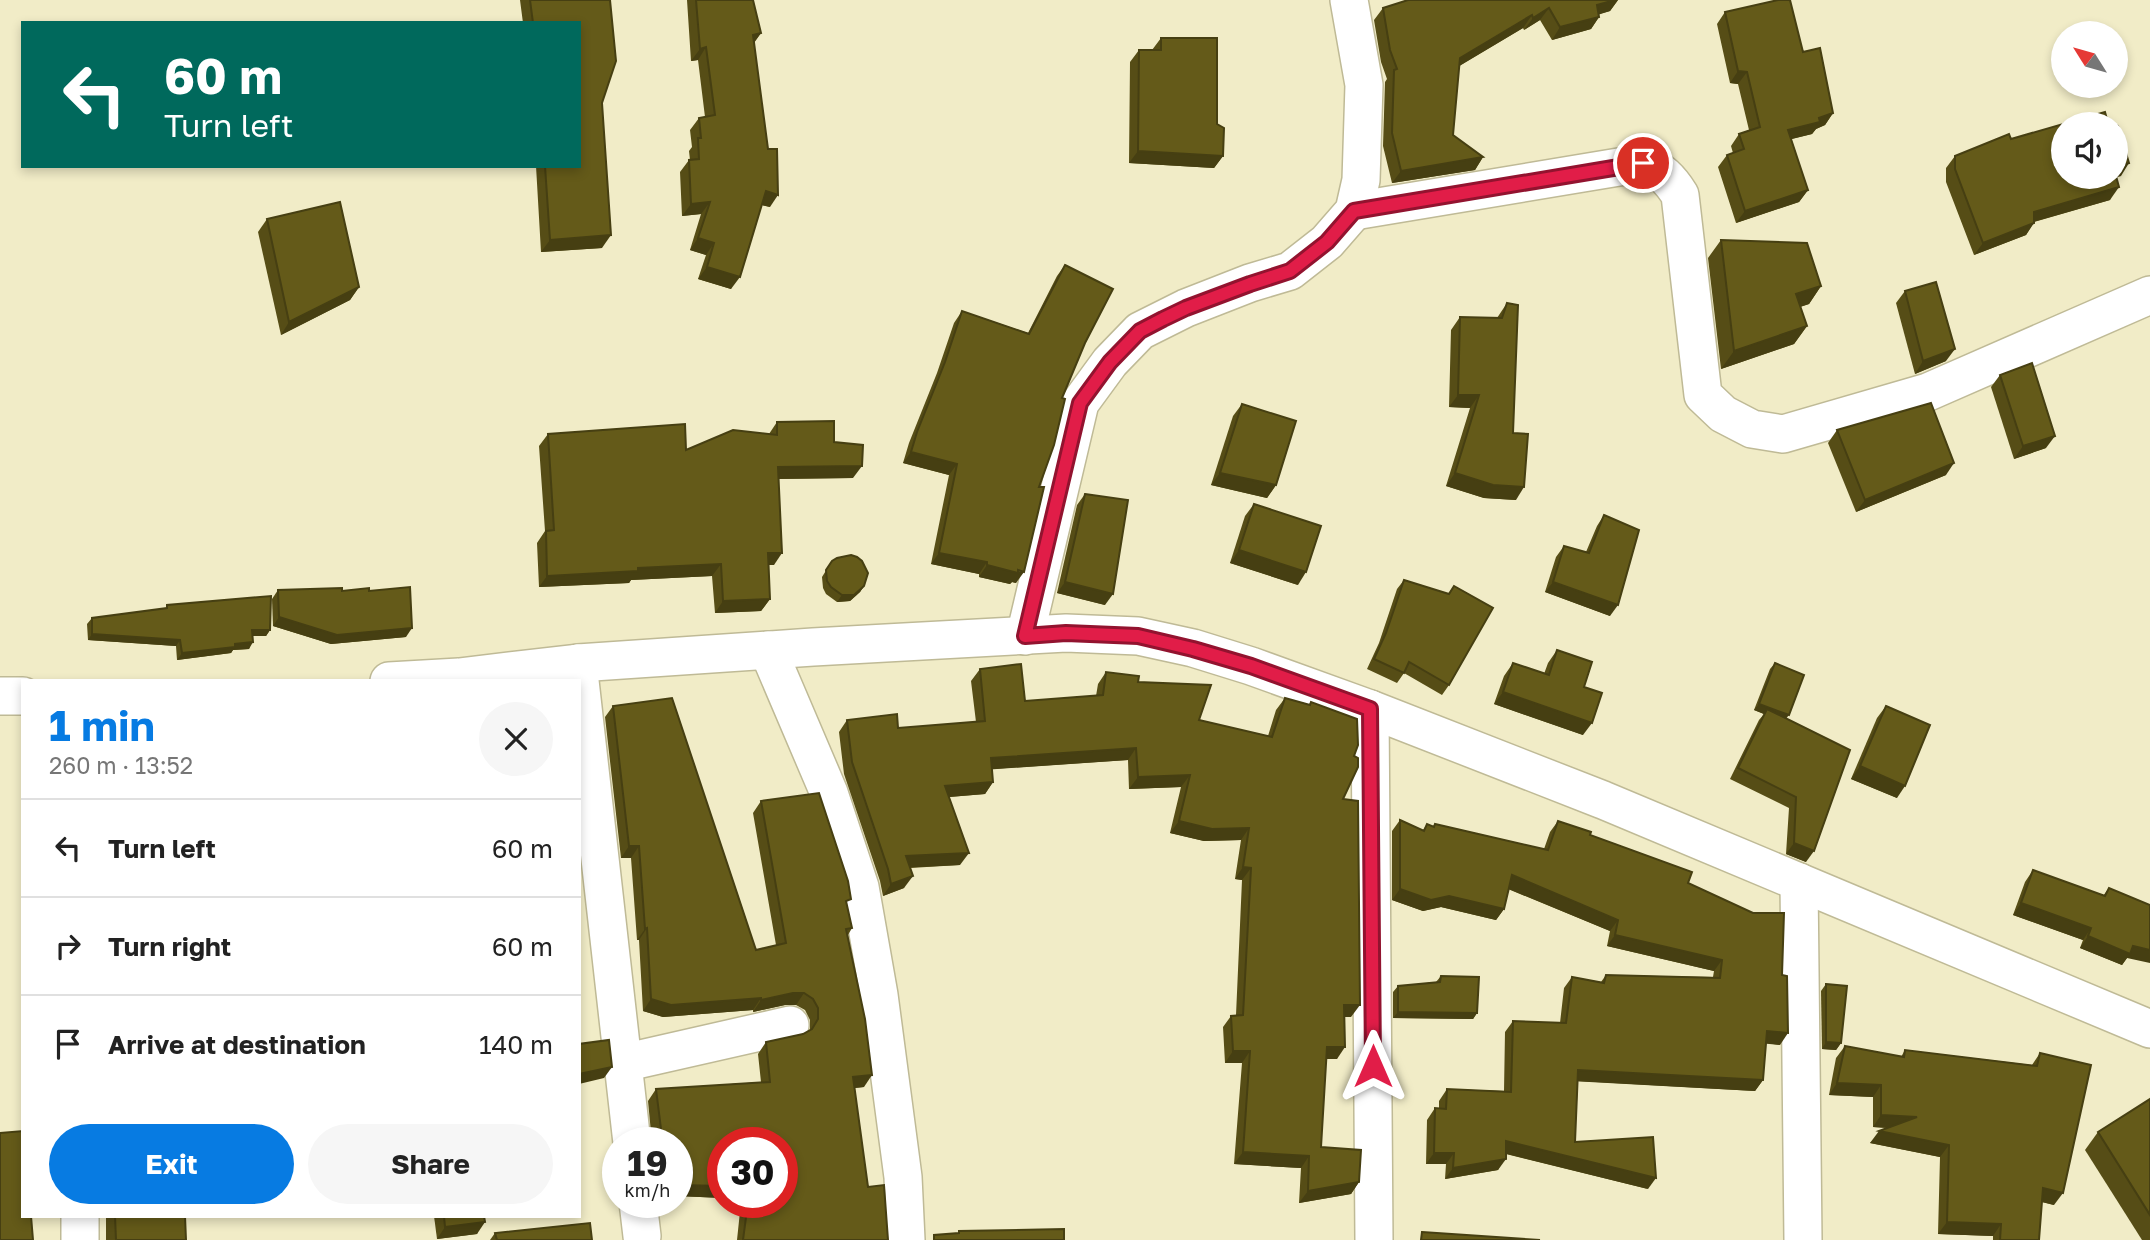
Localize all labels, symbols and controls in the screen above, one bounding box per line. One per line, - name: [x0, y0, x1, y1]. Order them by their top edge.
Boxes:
- north arrow: [2051, 21, 2128, 98]
- map controls: [2051, 21, 2128, 189]
- text: 60 m: [164, 46, 282, 105]
- icon: left: [49, 49, 140, 140]
- text: Turn left: [164, 106, 293, 144]
- button: sound: [2051, 112, 2128, 189]
- pin: [1613, 133, 1673, 193]
- icon: arrive: [1624, 144, 1662, 182]
- text: 1 min: [49, 700, 155, 750]
- button: close: [479, 702, 553, 776]
- text: 260 m · 13:52: [49, 751, 193, 779]
- icon: left: [49, 829, 87, 867]
- text: Turn left: [108, 833, 216, 864]
- text: 60 m: [492, 833, 553, 864]
- icon: right: [49, 927, 87, 965]
- text: Turn right: [108, 931, 231, 962]
- text: 60 m: [492, 931, 553, 962]
- icon: arrive: [49, 1025, 87, 1063]
- text: Arrive at destination: [108, 1029, 366, 1060]
- text: 140 m: [479, 1029, 553, 1060]
- position arrow: [1336, 1029, 1410, 1103]
- button: Exit: [49, 1124, 294, 1204]
- button: Share: [308, 1124, 553, 1204]
- speed limit sign: 30: [707, 1127, 798, 1218]
- text: 19: [627, 1142, 668, 1184]
- text: km/h: [625, 1179, 670, 1201]

